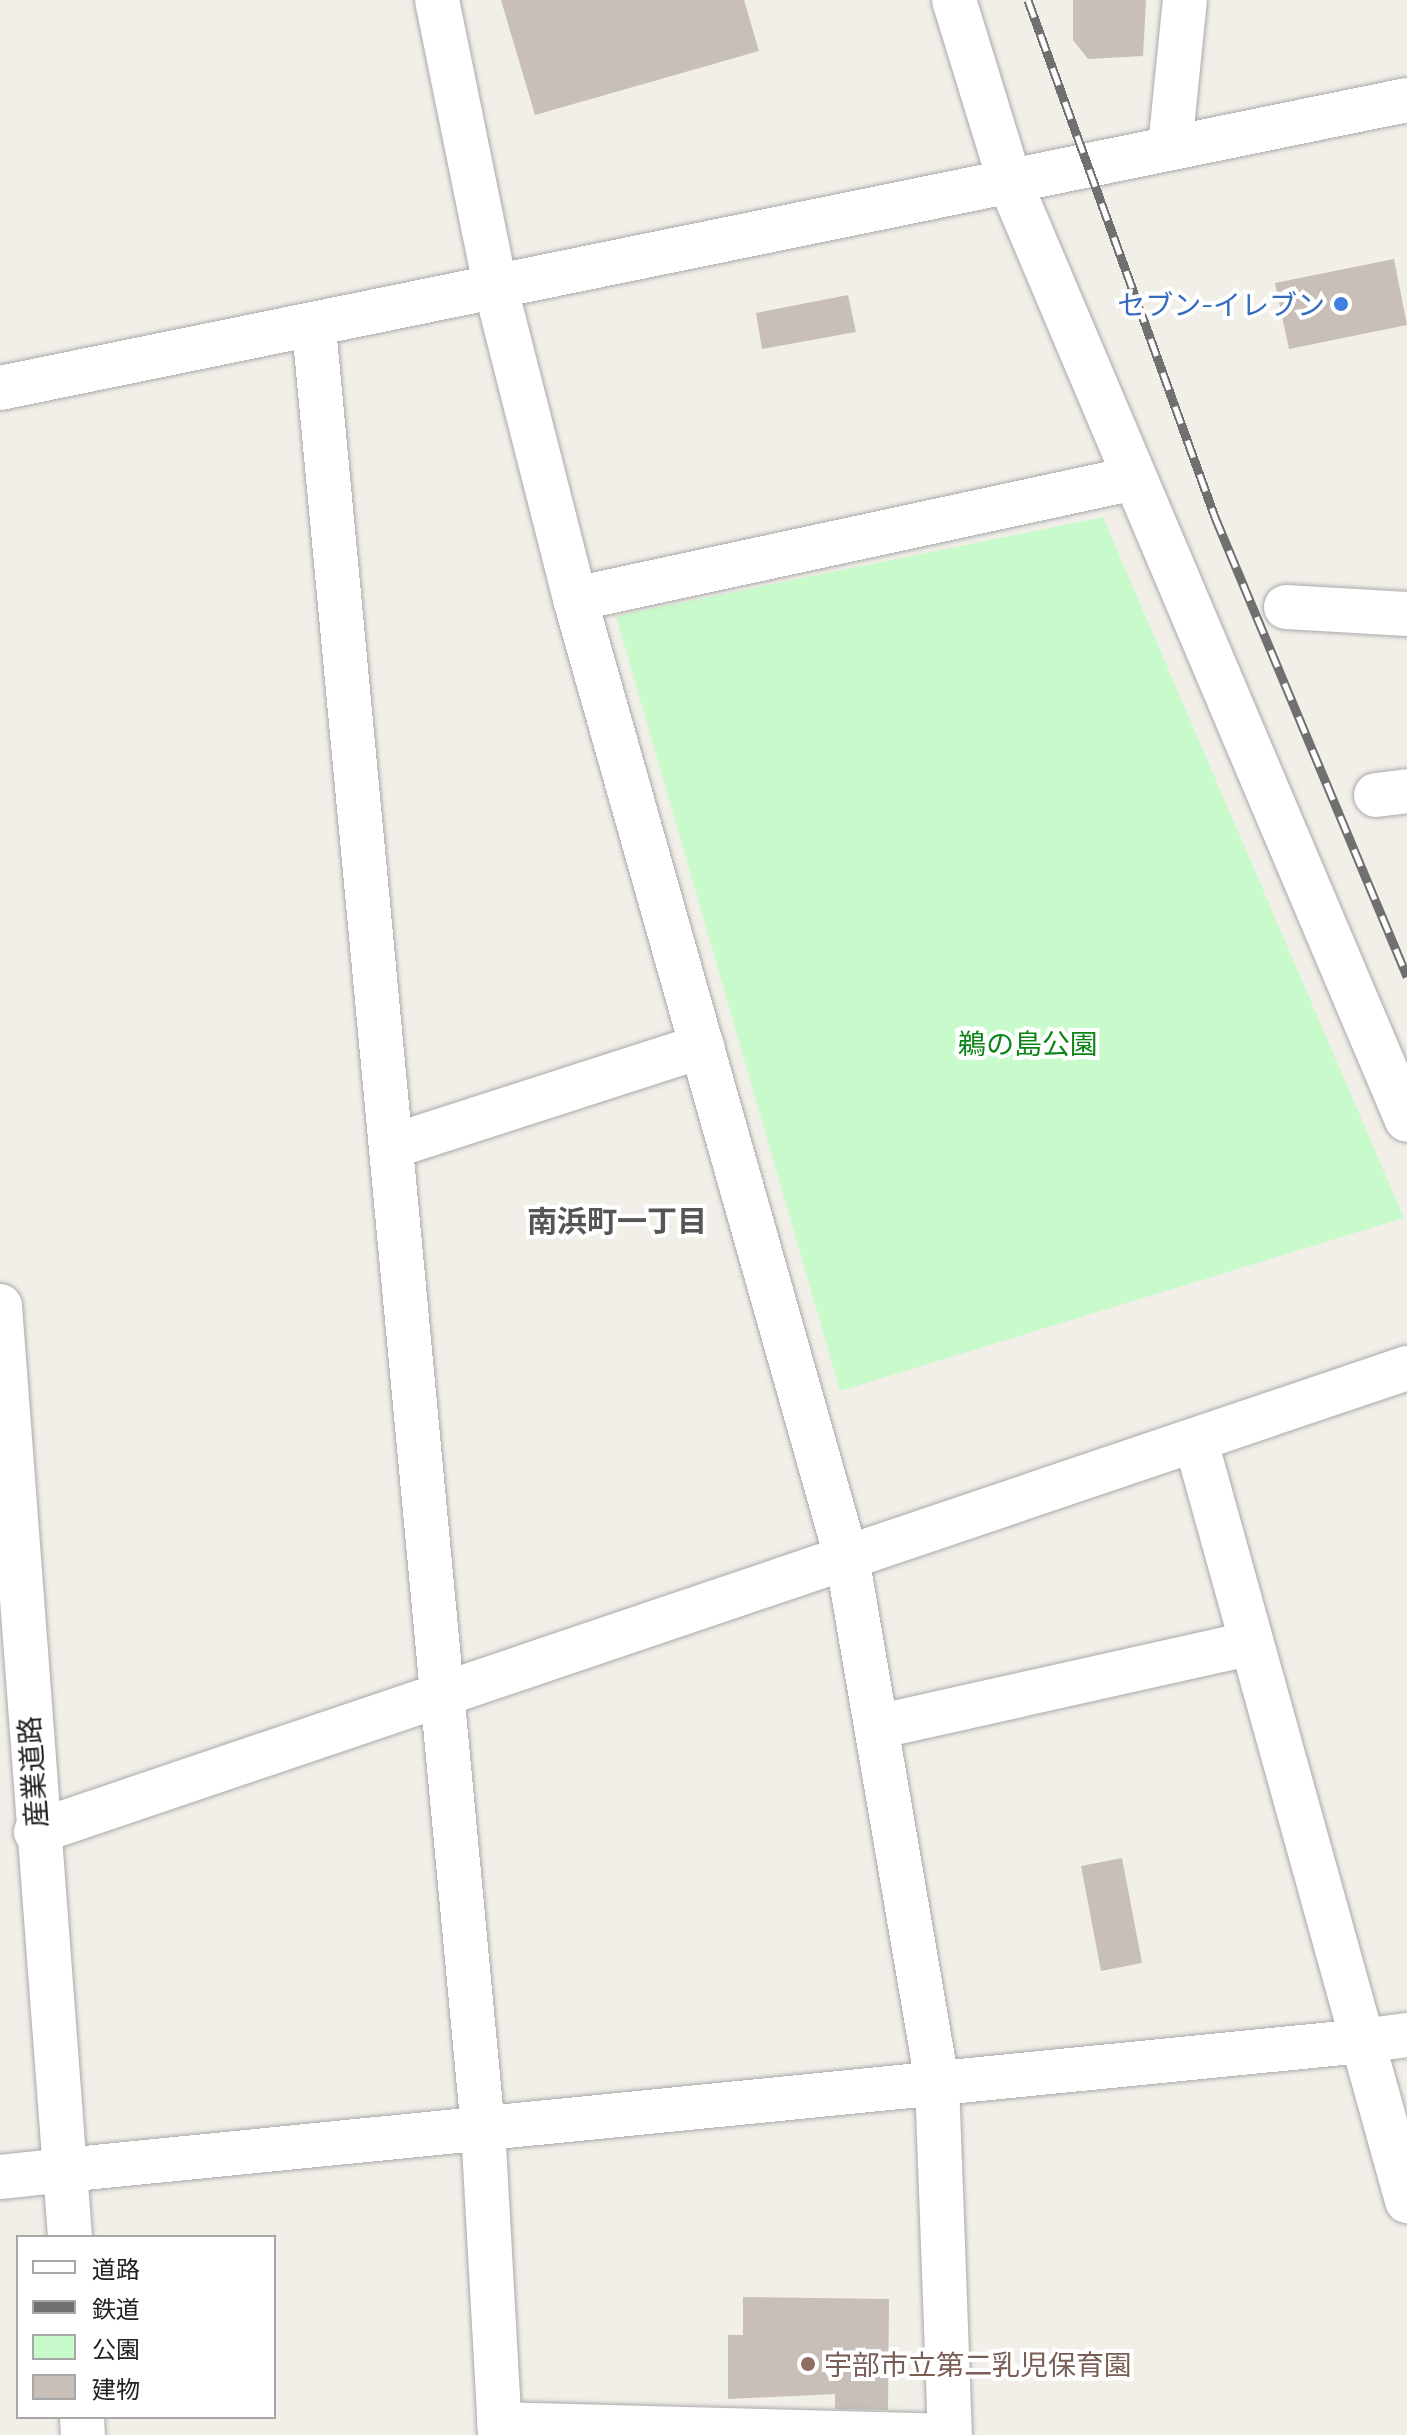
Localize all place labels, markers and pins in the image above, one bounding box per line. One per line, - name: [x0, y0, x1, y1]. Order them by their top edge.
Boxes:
- place label: セブン-イレブン: [1117, 287, 1325, 321]
- marker: セブン-イレブン: [1332, 295, 1350, 313]
- place label: 宇部市立第二乳児保育園: [824, 2347, 1132, 2381]
- marker: 宇部市立第二乳児保育園: [799, 2355, 817, 2373]

